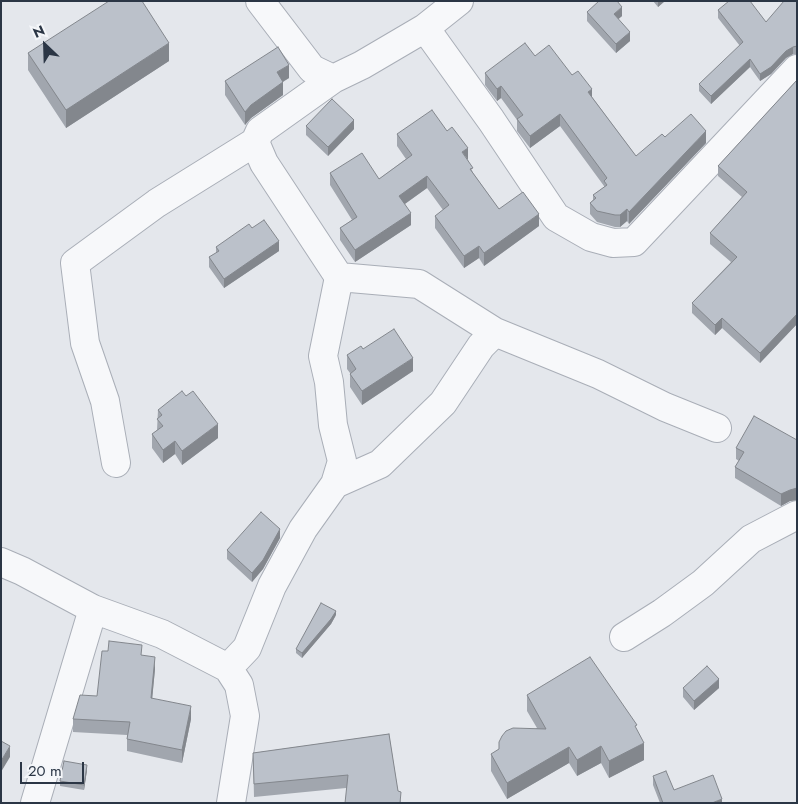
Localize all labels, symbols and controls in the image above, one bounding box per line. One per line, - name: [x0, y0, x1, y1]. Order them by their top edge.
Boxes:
- north arrow: [20, 20, 70, 70]
- text: N: [30, 20, 48, 43]
- scale bar: [22, 752, 86, 784]
- text: 20 m: [28, 760, 62, 782]

